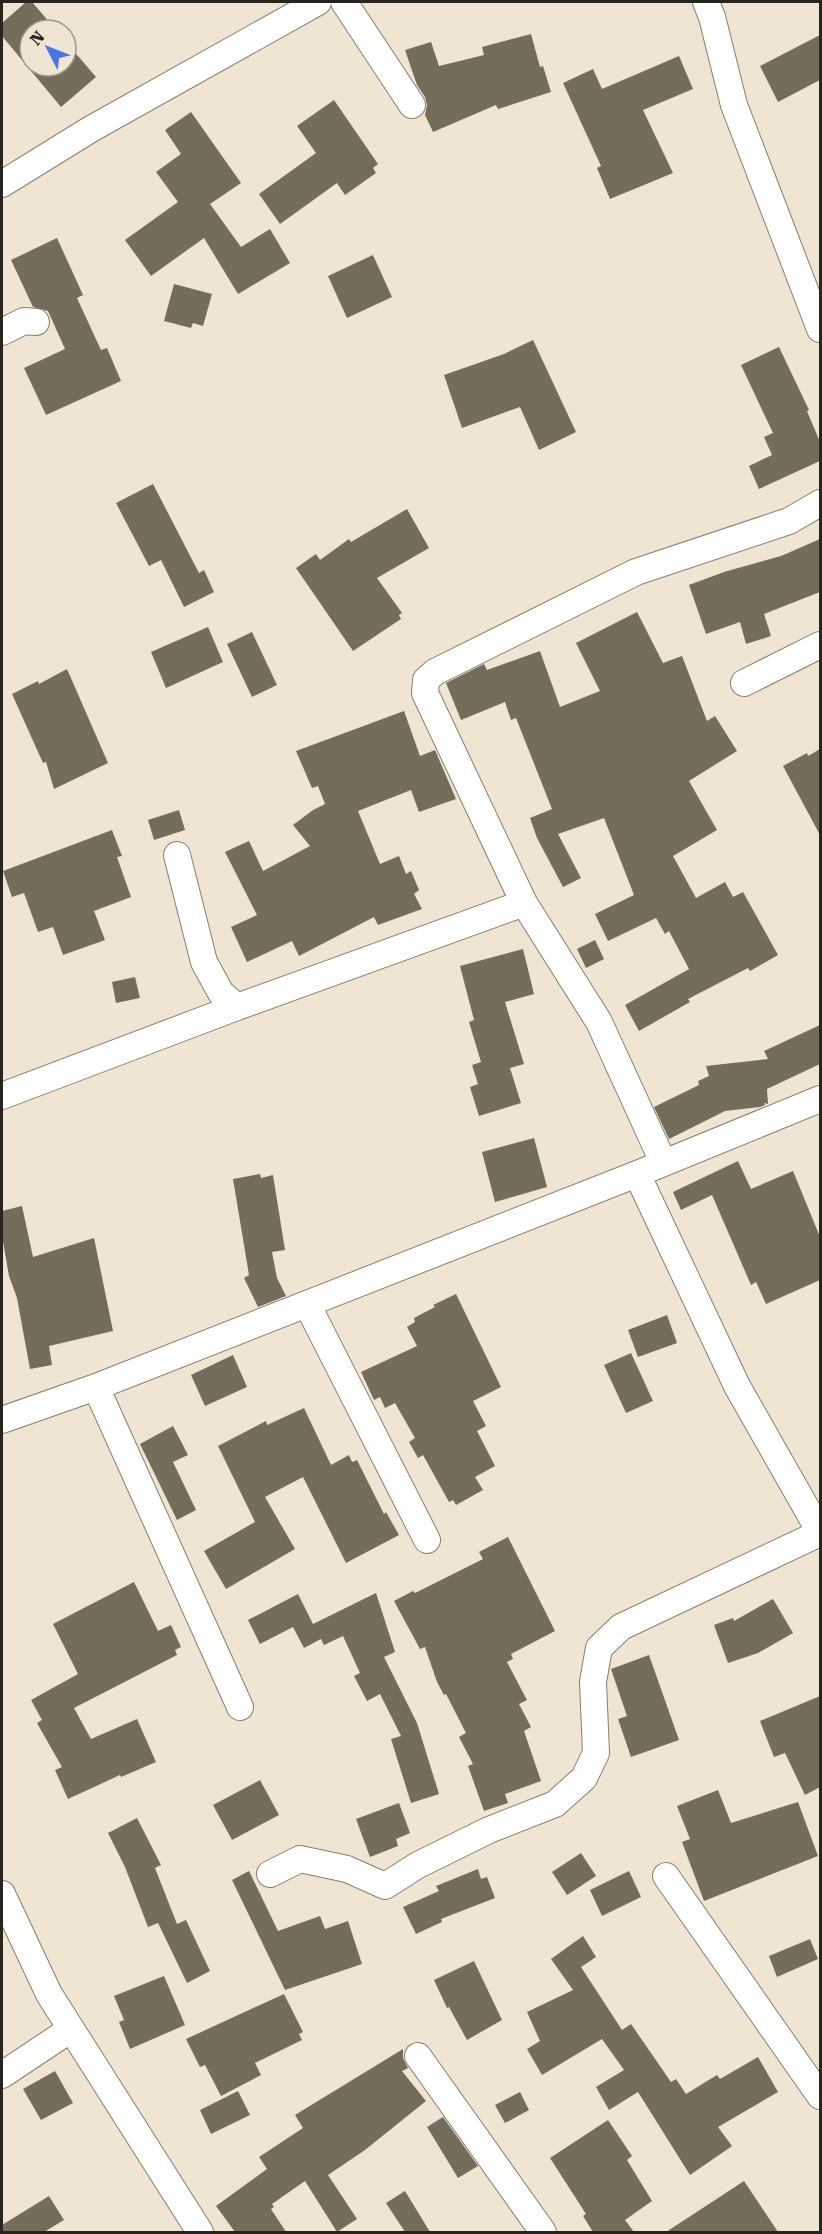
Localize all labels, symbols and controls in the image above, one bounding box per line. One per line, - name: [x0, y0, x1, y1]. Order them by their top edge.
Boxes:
- north arrow: [18, 18, 78, 78]
- text: N: [26, 27, 48, 49]

